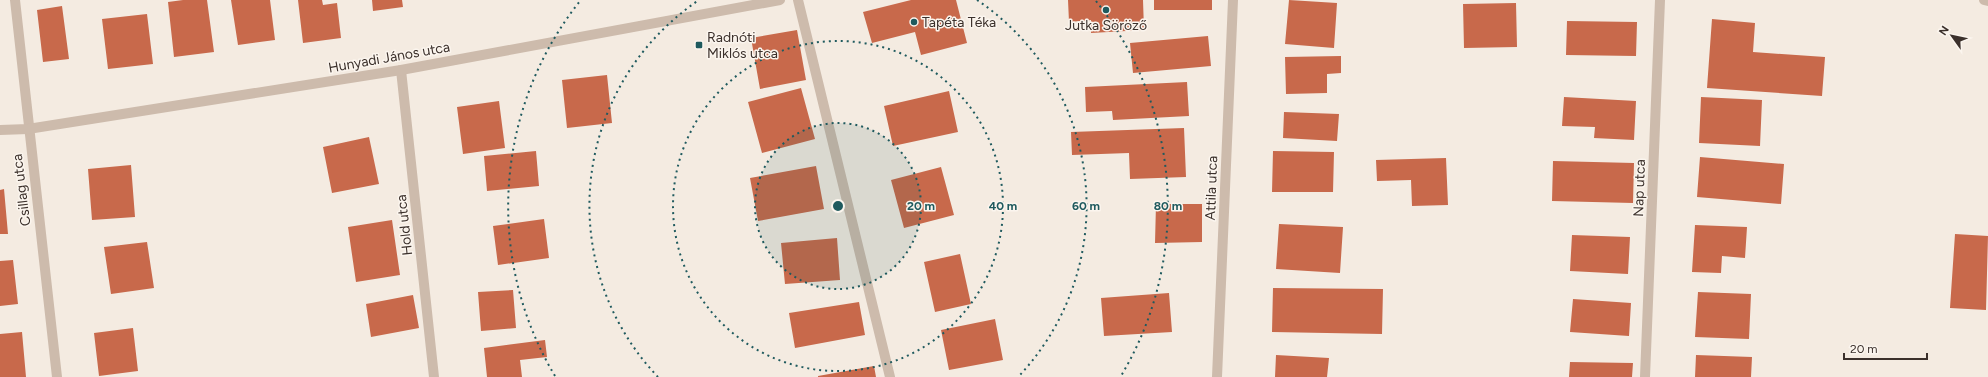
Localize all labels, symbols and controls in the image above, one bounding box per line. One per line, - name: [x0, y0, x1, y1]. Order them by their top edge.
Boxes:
- marker: Jutka Söröző: [1101, 5, 1111, 15]
- place label: Tapéta Téka: [922, 14, 996, 31]
- north arrow: [1932, 16, 1972, 56]
- marker: Tapéta Téka: [909, 17, 919, 27]
- place label: Jutka Söröző: [1065, 17, 1147, 34]
- text: N: [1936, 24, 1952, 38]
- place label: Radnóti Miklós utca: [707, 29, 778, 62]
- street label: Hunyadi János utca: [327, 38, 451, 77]
- marker: Radnóti Miklós utca: [694, 40, 704, 50]
- street label: Csillag utca: [9, 153, 34, 227]
- street label: Attila utca: [1202, 155, 1221, 221]
- street label: Nap utca: [1630, 159, 1649, 217]
- street label: Hold utca: [393, 194, 416, 256]
- centre of rings: [831, 199, 845, 213]
- text: 20 m: [907, 199, 935, 213]
- text: 40 m: [989, 199, 1017, 213]
- text: 60 m: [1072, 199, 1100, 213]
- text: 80 m: [1154, 199, 1182, 213]
- scale bar: [1844, 335, 1927, 361]
- text: 20 m: [1850, 342, 1878, 356]

